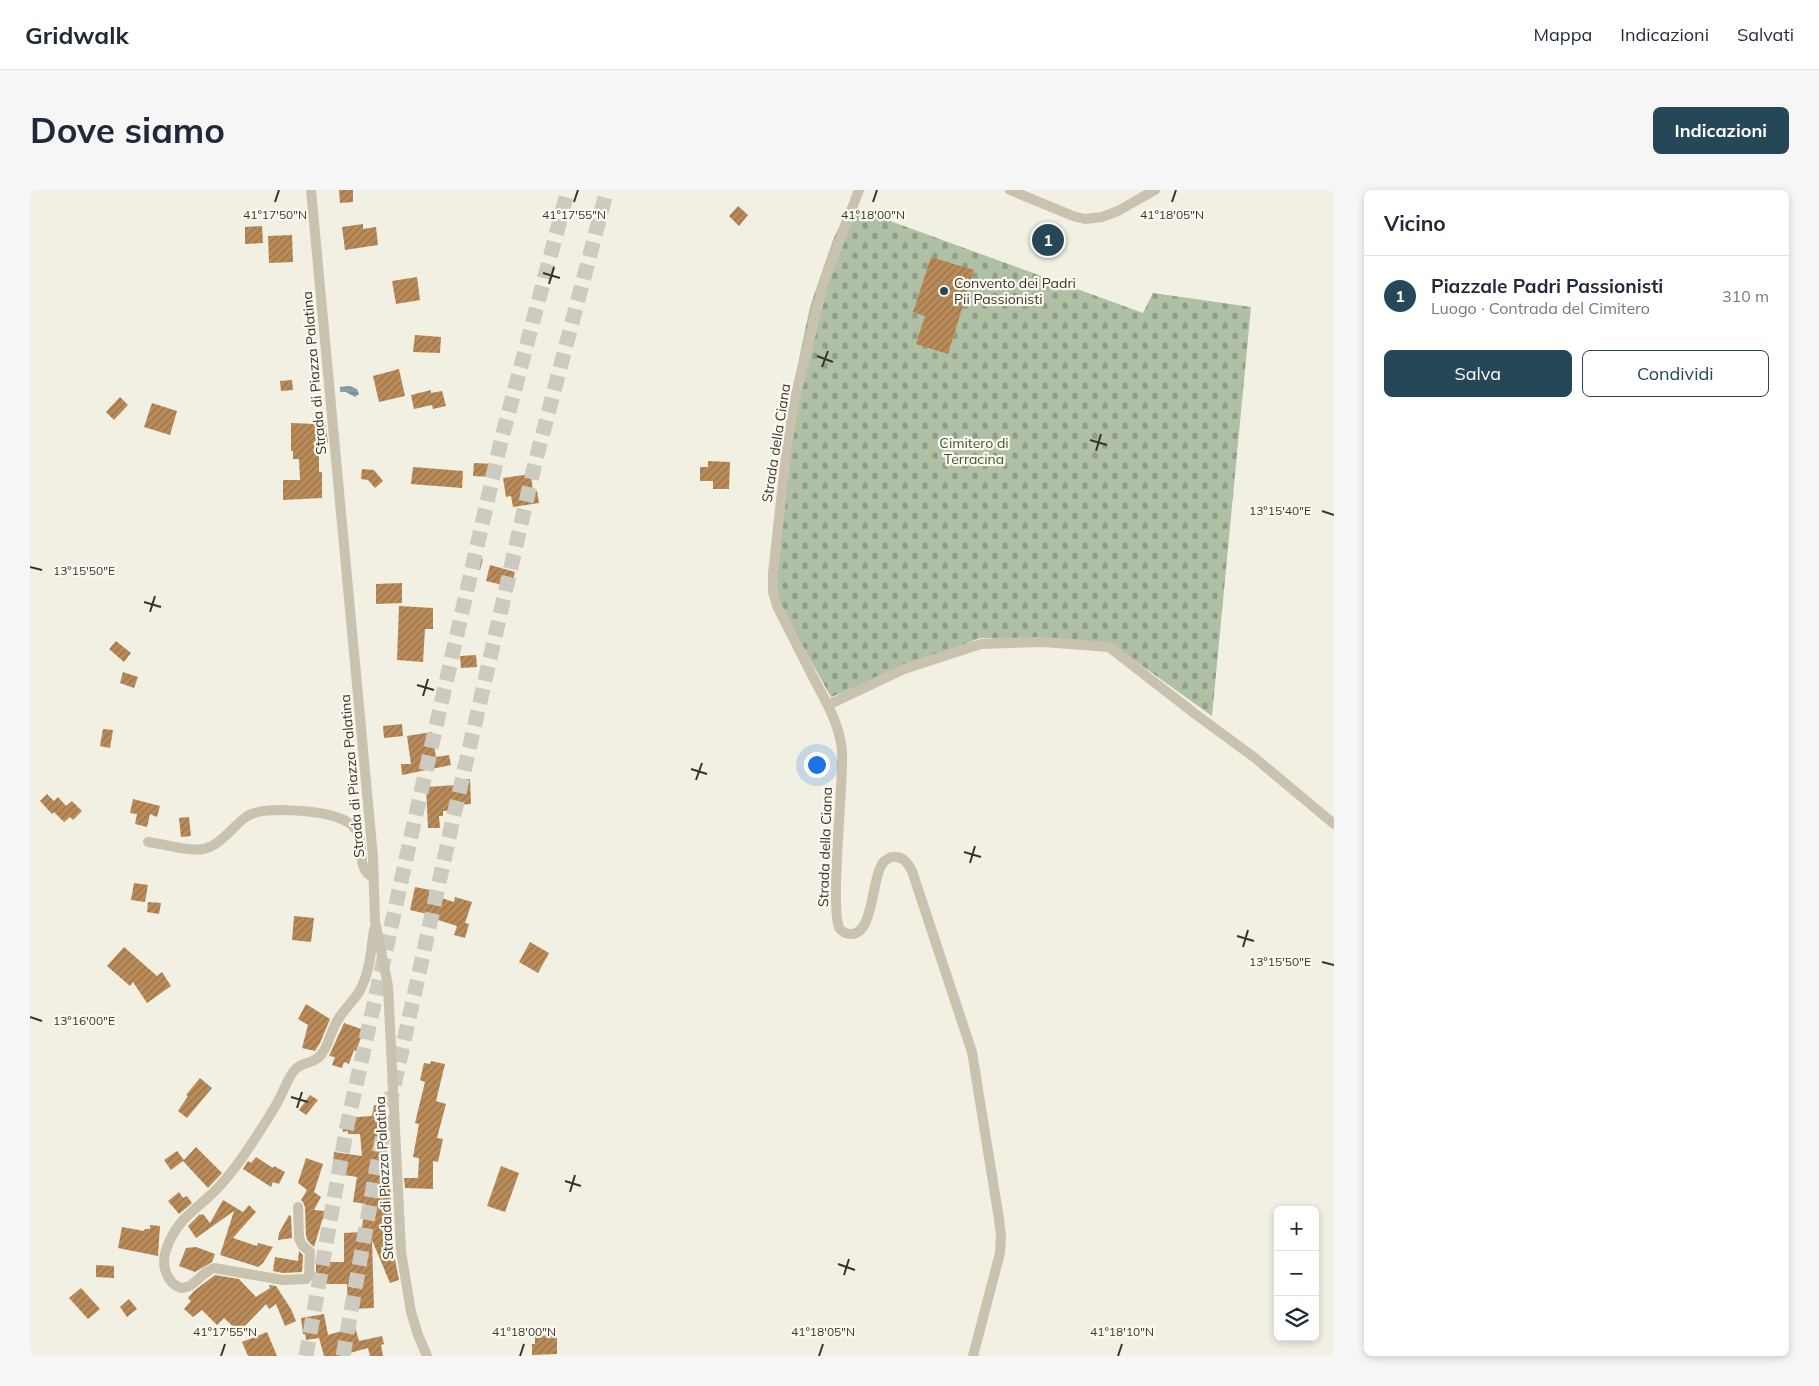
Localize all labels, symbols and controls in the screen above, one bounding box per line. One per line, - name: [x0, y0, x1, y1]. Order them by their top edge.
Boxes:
- text: Gridwalk: [25, 20, 129, 50]
- text: Mappa: [1534, 23, 1592, 46]
- text: Indicazioni: [1620, 23, 1709, 46]
- text: Salvati: [1737, 23, 1794, 46]
- button: Indicazioni: [1653, 107, 1789, 154]
- text: Dove siamo: [30, 108, 225, 152]
- text: 41°17'50"N: [243, 207, 307, 222]
- text: 41°17'55"N: [542, 207, 606, 222]
- text: 41°18'00"N: [841, 207, 905, 222]
- text: 41°18'05"N: [1140, 207, 1204, 222]
- text: Vicino: [1384, 210, 1446, 236]
- pin: 1: [1032, 221, 1064, 259]
- place label: Convento dei Padri Pii Passionisti: [954, 274, 1076, 308]
- text: Piazzale Padri Passionisti: [1431, 274, 1663, 298]
- marker: Convento dei Padri Pii Passionisti: [938, 285, 950, 297]
- text: 1: [1395, 286, 1405, 306]
- text: 310 m: [1722, 286, 1769, 306]
- street label: Strada di Piazza Palatina: [298, 291, 330, 455]
- text: Luogo · Contrada del Cimitero: [1431, 298, 1650, 318]
- button: Salva: [1384, 350, 1572, 397]
- button: Condividi: [1582, 350, 1769, 397]
- street label: Strada della Ciana: [758, 382, 794, 504]
- park label: Cimitero di Terracina: [939, 434, 1009, 468]
- text: 13°15'40"E: [1249, 503, 1311, 518]
- text: 13°15'50"E: [53, 563, 115, 578]
- street label: Strada di Piazza Palatina: [336, 694, 368, 858]
- your location: [804, 752, 830, 778]
- street label: Strada della Ciana: [814, 787, 836, 907]
- text: 13°15'50"E: [1249, 954, 1311, 969]
- text: 13°16'00"E: [53, 1013, 115, 1028]
- street label: Strada di Piazza Palatina: [371, 1096, 397, 1260]
- map controls: [1274, 1206, 1319, 1341]
- button: +: [1274, 1206, 1319, 1251]
- button: −: [1274, 1251, 1319, 1296]
- button: layers: [1274, 1296, 1319, 1341]
- text: 41°17'55"N: [193, 1324, 257, 1339]
- text: 41°18'00"N: [492, 1324, 556, 1339]
- text: 41°18'05"N: [791, 1324, 855, 1339]
- text: 41°18'10"N: [1090, 1324, 1154, 1339]

